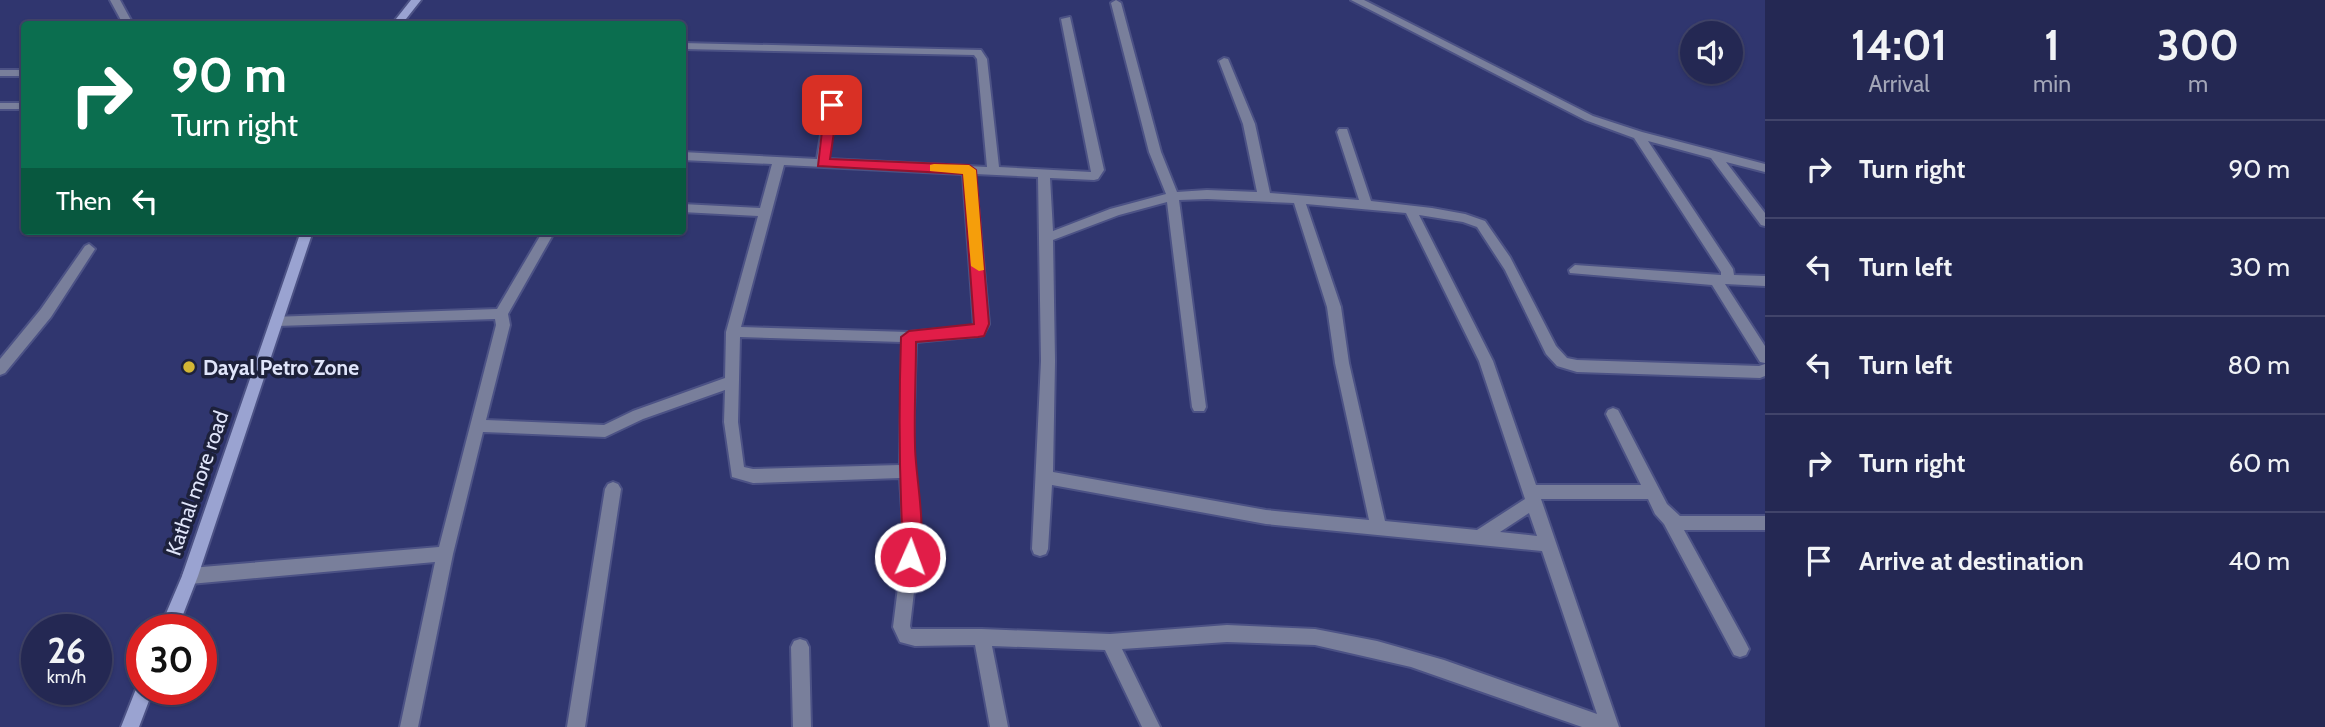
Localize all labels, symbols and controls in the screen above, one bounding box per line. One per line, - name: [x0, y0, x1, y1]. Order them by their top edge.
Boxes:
- text: 14:01: [1851, 19, 1947, 71]
- text: 1: [2044, 19, 2060, 71]
- text: 300: [2157, 19, 2239, 71]
- map controls: [1680, 21, 1743, 84]
- button: sound: [1680, 21, 1743, 84]
- text: 90 m: [171, 45, 287, 104]
- icon: right: [56, 49, 147, 140]
- text: Arrival: [1868, 70, 1930, 98]
- text: min: [2033, 70, 2071, 98]
- text: m: [2188, 70, 2208, 98]
- pin: [802, 75, 862, 135]
- icon: arrive: [813, 86, 851, 124]
- text: Turn right: [171, 105, 298, 144]
- icon: right: [1800, 150, 1838, 188]
- text: Turn right: [1859, 153, 1965, 185]
- text: 90 m: [2228, 153, 2290, 185]
- icon: left: [126, 182, 164, 220]
- text: Then: [56, 185, 112, 217]
- icon: left: [1800, 248, 1838, 286]
- text: Turn left: [1859, 251, 1952, 283]
- text: 30 m: [2229, 251, 2290, 283]
- icon: left: [1800, 346, 1838, 384]
- text: Turn left: [1859, 349, 1952, 381]
- text: 80 m: [2227, 349, 2290, 381]
- place label: Dayal Petro Zone: [203, 355, 359, 380]
- marker: Dayal Petro Zone: [181, 359, 197, 375]
- street label: Kathal more road: [161, 407, 233, 559]
- icon: right: [1800, 444, 1838, 482]
- text: Turn right: [1859, 447, 1965, 479]
- text: 60 m: [2228, 447, 2290, 479]
- position arrow: [873, 520, 947, 594]
- icon: arrive: [1800, 542, 1838, 580]
- text: Arrive at destination: [1859, 545, 2084, 577]
- text: 40 m: [2228, 545, 2290, 577]
- speed limit sign: 30: [126, 614, 217, 705]
- text: 26: [47, 629, 86, 672]
- text: km/h: [47, 666, 86, 688]

